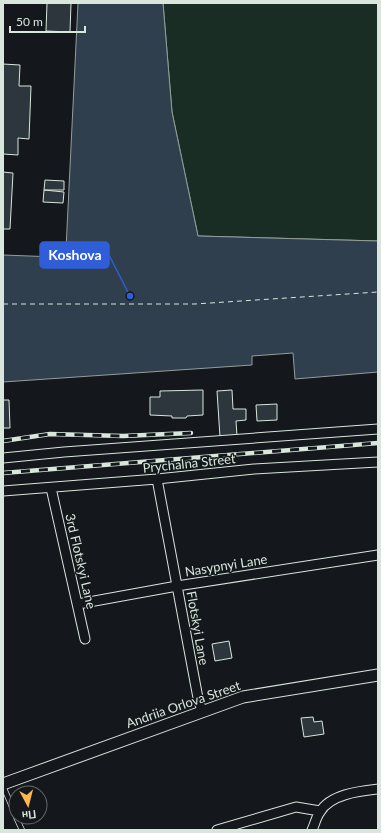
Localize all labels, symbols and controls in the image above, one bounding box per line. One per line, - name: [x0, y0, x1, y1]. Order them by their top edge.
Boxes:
- scale bar: [10, 8, 85, 34]
- text: 50 m: [16, 14, 43, 29]
- callout: Koshova: [40, 242, 109, 268]
- text: Koshova: [48, 246, 102, 263]
- street label: Prychalna Street: [142, 450, 237, 476]
- street label: 3rd Flotskyi Lane: [62, 512, 100, 610]
- street label: Nasypnyi Lane: [184, 551, 268, 579]
- street label: Flotskyi Lane: [184, 590, 212, 666]
- street label: Andriia Orlova Street: [124, 677, 243, 731]
- north arrow: [8, 785, 48, 825]
- text: Пн: [21, 808, 37, 823]

